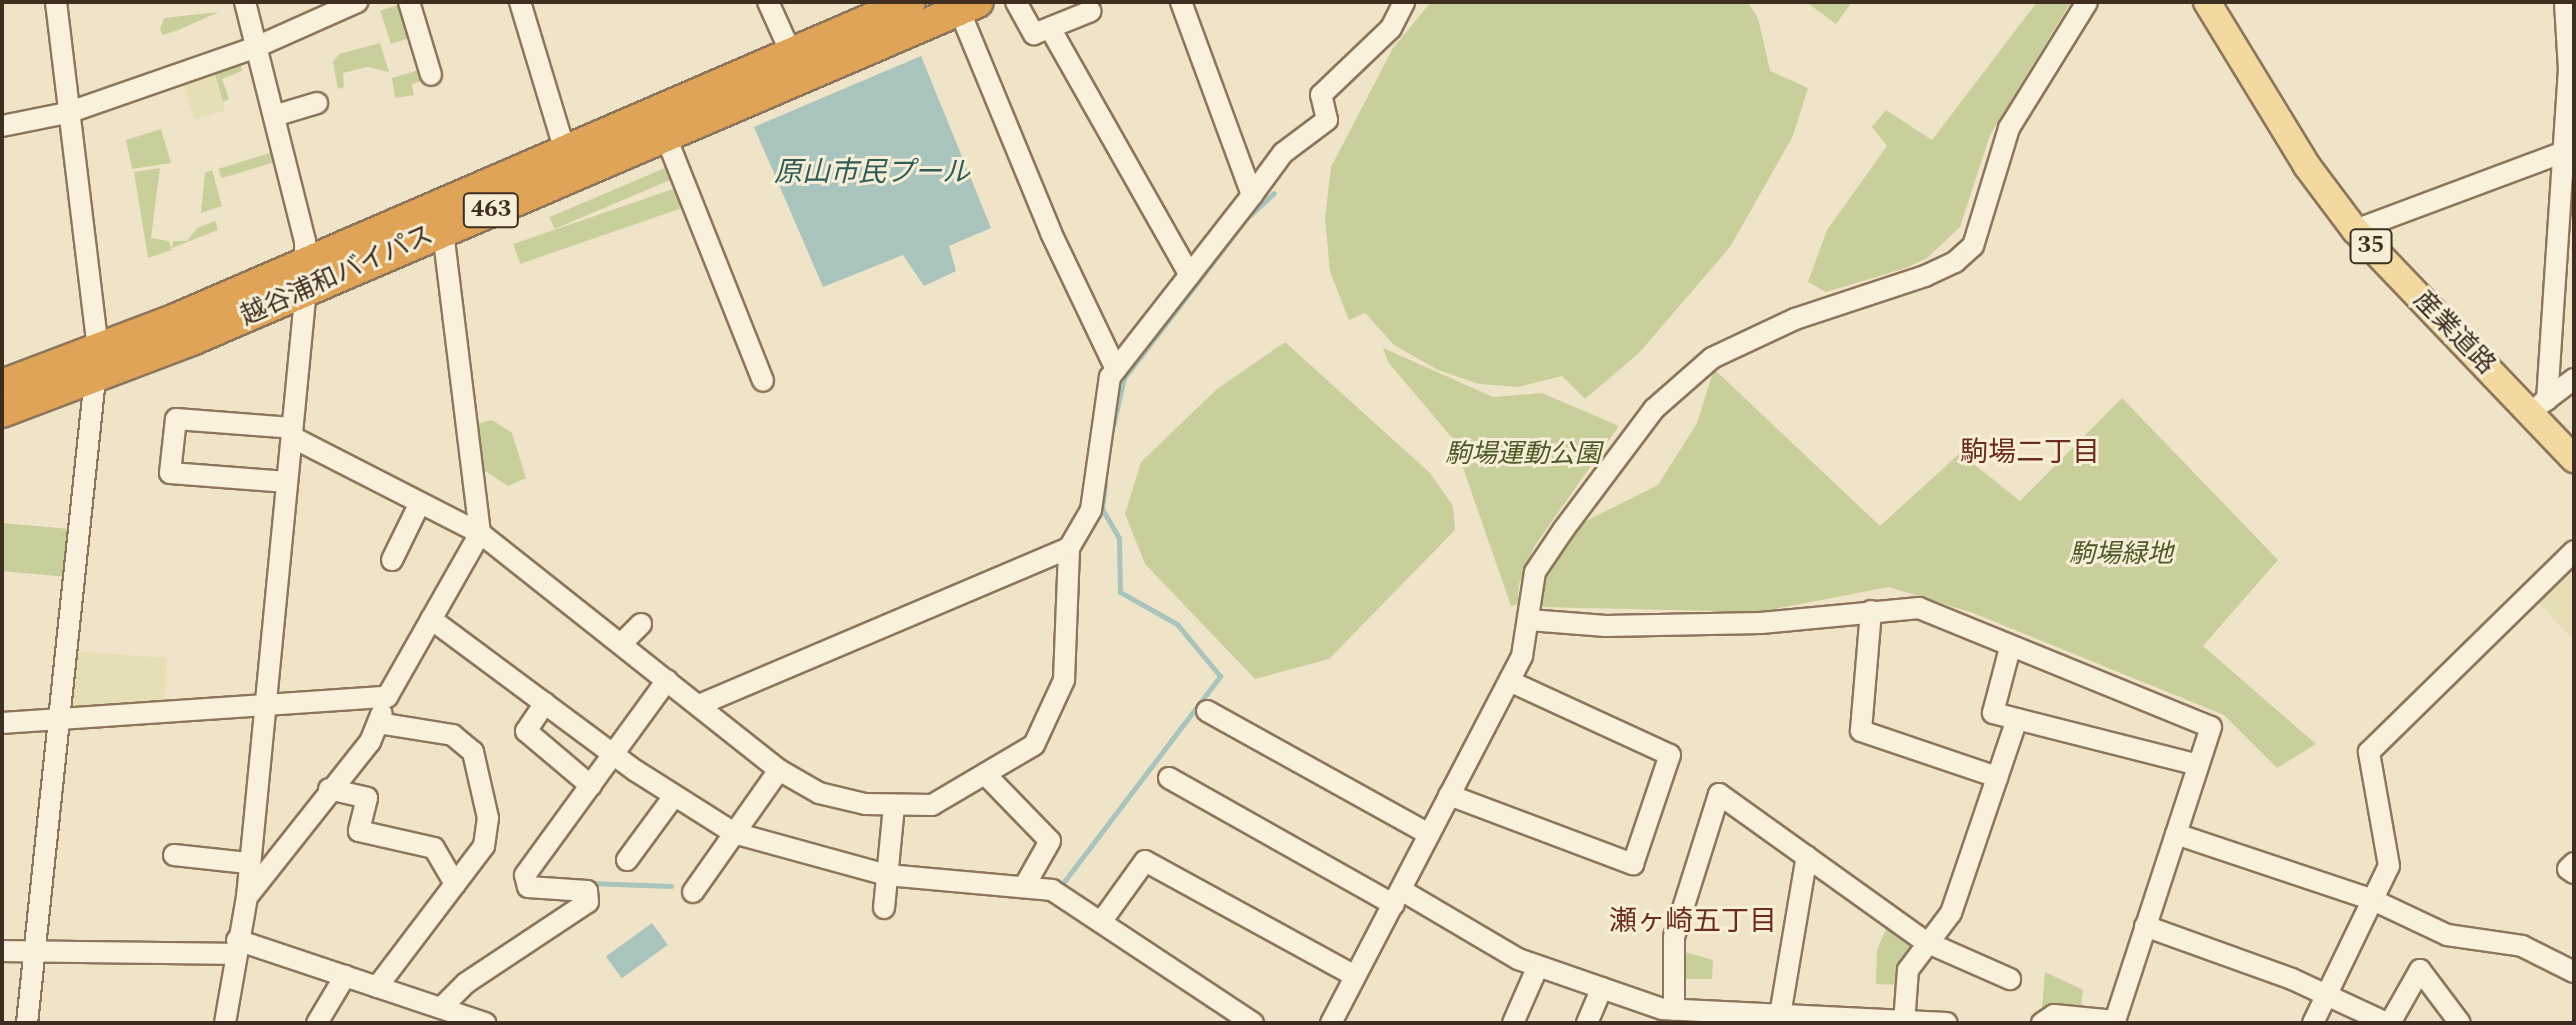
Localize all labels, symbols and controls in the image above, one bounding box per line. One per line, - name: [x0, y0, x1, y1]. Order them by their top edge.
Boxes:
- water label: 原山市民プール: [774, 156, 970, 190]
- road number: 463: [461, 190, 521, 230]
- street label: 越谷浦和バイパス: [236, 219, 438, 333]
- road number: 35: [2349, 226, 2393, 266]
- street label: 産業道路: [2407, 285, 2501, 381]
- district label: 駒場二丁目: [1960, 436, 2100, 470]
- park label: 駒場運動公園: [1445, 439, 1601, 471]
- park label: 駒場緑地: [2069, 539, 2173, 571]
- district label: 瀬ヶ崎五丁目: [1609, 905, 1777, 939]

